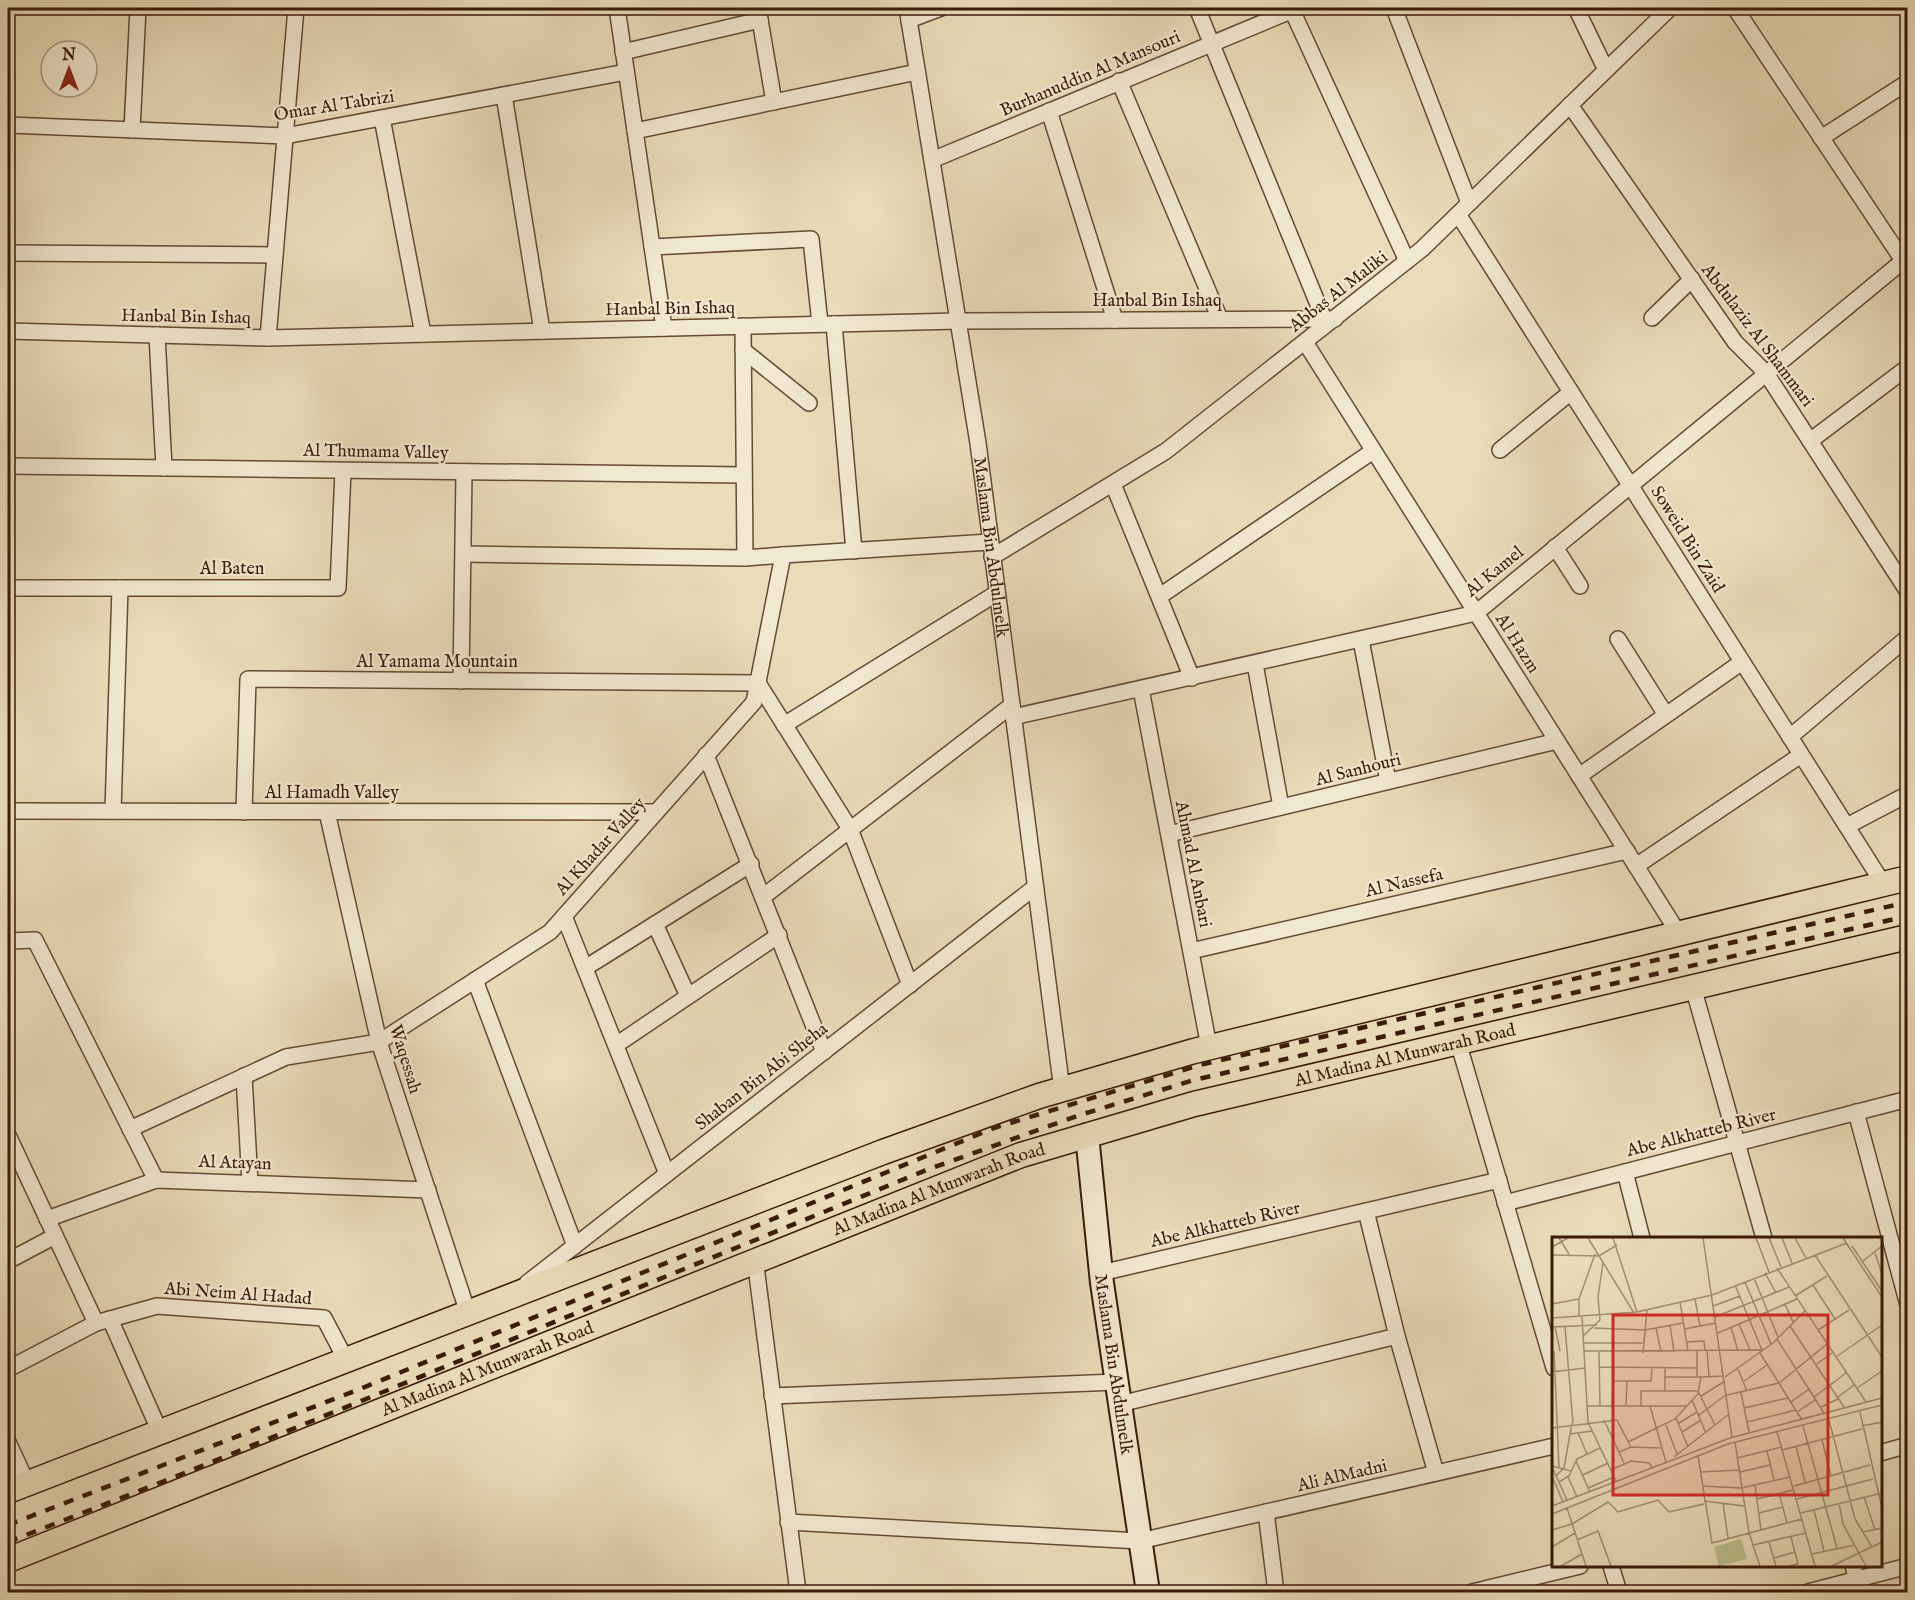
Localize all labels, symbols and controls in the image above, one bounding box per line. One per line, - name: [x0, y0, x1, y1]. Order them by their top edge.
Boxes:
- street label: Burhanuddin Al Mansouri: [997, 26, 1184, 123]
- north arrow: [39, 39, 99, 99]
- text: N: [61, 46, 76, 66]
- street label: Omar Al Tabrizi: [272, 86, 396, 127]
- street label: Abbas Al Maliki: [1284, 246, 1393, 339]
- street label: Abdulaziz Al Shammari: [1695, 259, 1818, 412]
- street label: Hanbal Bin Ishaq: [1092, 290, 1223, 313]
- street label: Hanbal Bin Ishaq: [605, 297, 736, 322]
- street label: Hanbal Bin Ishaq: [121, 305, 252, 330]
- street label: Al Thumama Valley: [302, 440, 449, 465]
- street label: Maslama Bin Abdulmelk: [967, 456, 1013, 640]
- street label: Soweid Bin Zaid: [1645, 482, 1729, 598]
- street label: Al Kamel: [1460, 542, 1529, 603]
- street label: Al Baten: [199, 558, 265, 581]
- street label: Al Hazm: [1489, 609, 1544, 678]
- street label: Al Yamama Mountain: [355, 651, 518, 674]
- street label: Al Sanhouri: [1312, 749, 1404, 792]
- street label: Al Hamadh Valley: [264, 782, 399, 805]
- street label: Al Khadar Valley: [550, 793, 651, 902]
- street label: Ahmad Al Anbari: [1169, 798, 1216, 930]
- street label: Al Nassefa: [1362, 863, 1446, 904]
- street label: Shaban Bin Abi Sheha: [691, 1018, 833, 1136]
- street label: Al Madina Al Munwarah Road: [1292, 1019, 1518, 1093]
- street label: Waqessah: [383, 1022, 426, 1097]
- street label: Abe Alkhatteb River: [1623, 1104, 1779, 1163]
- street label: Al Madina Al Munwarah Road: [829, 1138, 1048, 1242]
- street label: Al Atayan: [197, 1151, 272, 1176]
- street label: Abe Alkhatteb River: [1147, 1197, 1303, 1254]
- inset map: [1552, 1237, 1882, 1567]
- street label: Maslama Bin Abdulmelk: [1088, 1273, 1137, 1457]
- street label: Abi Neim Al Hadad: [162, 1278, 313, 1311]
- street label: Al Madina Al Munwarah Road: [377, 1317, 597, 1423]
- street label: Ali AlMadni: [1294, 1455, 1390, 1498]

